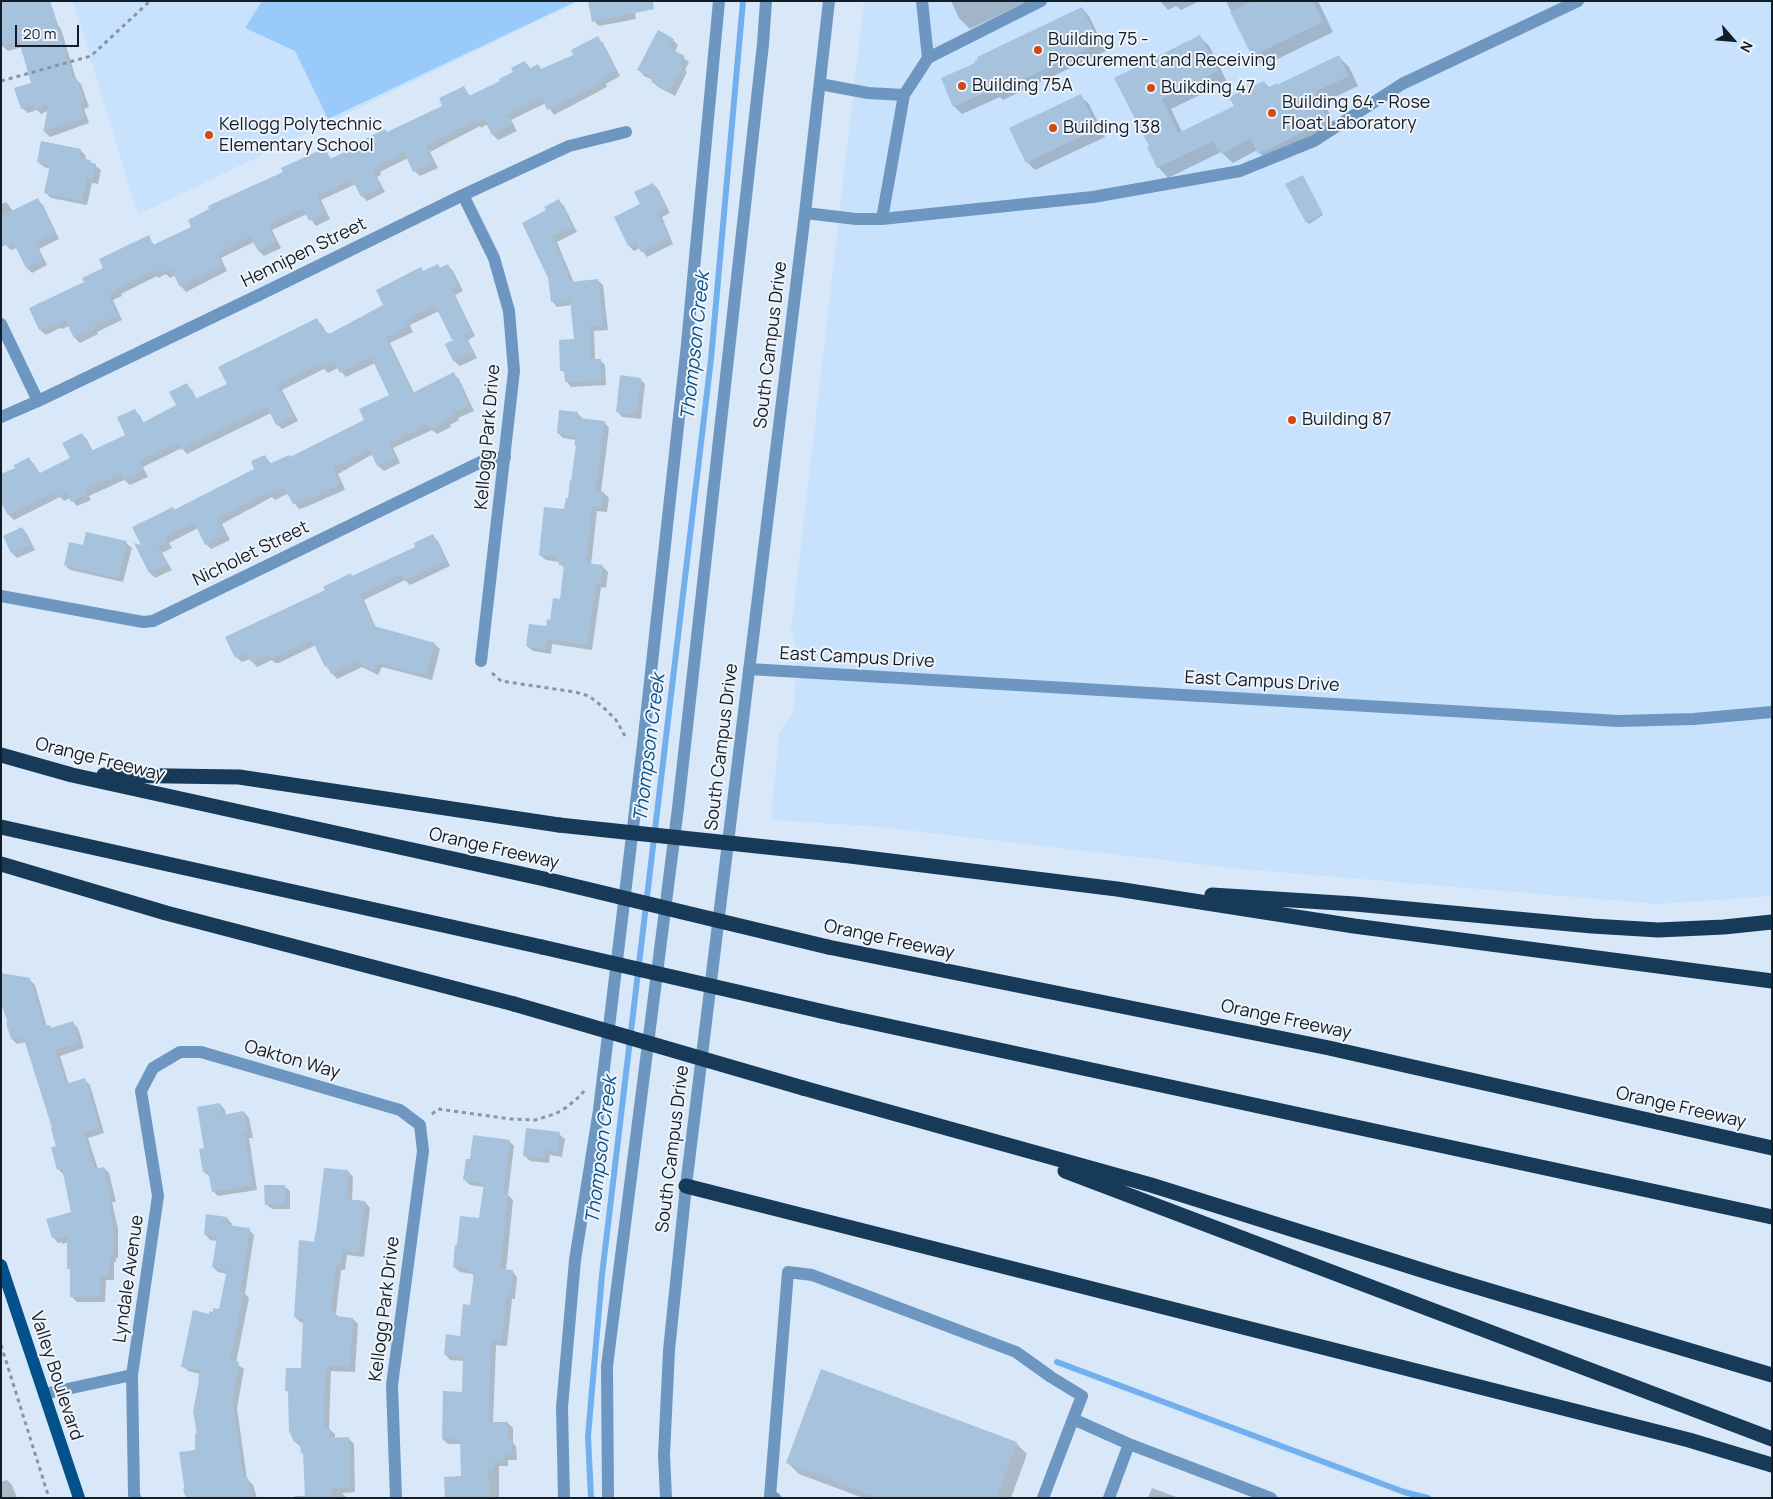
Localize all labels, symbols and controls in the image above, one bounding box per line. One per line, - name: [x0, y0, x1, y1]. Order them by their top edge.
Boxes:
- scale bar: [18, 15, 81, 47]
- north arrow: [1708, 15, 1758, 65]
- text: 20 m: [23, 23, 56, 44]
- place label: Building 75 - Procurement and Receiving: [1048, 29, 1276, 72]
- text: N: [1736, 38, 1758, 56]
- marker: Building 75 - Procurement and Receiving: [1032, 44, 1044, 56]
- place label: Building 75A: [972, 75, 1073, 97]
- place label: Buikding 47: [1161, 77, 1255, 99]
- marker: Building 75A: [956, 80, 968, 92]
- marker: Buikding 47: [1145, 82, 1157, 94]
- place label: Building 64 - Rose Float Laboratory: [1282, 92, 1430, 134]
- marker: Building 64 - Rose Float Laboratory: [1266, 107, 1278, 119]
- place label: Kellogg Polytechnic Elementary School: [219, 114, 382, 156]
- place label: Building 138: [1063, 117, 1160, 139]
- marker: Building 138: [1047, 122, 1059, 134]
- marker: Kellogg Polytechnic Elementary School: [203, 129, 215, 141]
- street label: Hennipen Street: [238, 213, 370, 293]
- street label: South Campus Drive: [750, 260, 792, 430]
- water label: Thompson Creek: [677, 271, 715, 421]
- street label: Kellogg Park Drive: [471, 363, 505, 511]
- place label: Building 87: [1302, 409, 1391, 431]
- marker: Building 87: [1286, 414, 1298, 426]
- street label: Nicholet Street: [190, 517, 312, 591]
- street label: East Campus Drive: [779, 643, 935, 673]
- street label: South Campus Drive: [701, 662, 743, 832]
- street label: East Campus Drive: [1184, 667, 1340, 697]
- water label: Thompson Creek: [630, 673, 670, 823]
- street label: Orange Freeway: [33, 733, 167, 787]
- street label: Orange Freeway: [427, 824, 561, 874]
- street label: Orange Freeway: [822, 916, 956, 964]
- street label: Orange Freeway: [1219, 996, 1353, 1044]
- street label: Oakton Way: [242, 1036, 342, 1084]
- street label: South Campus Drive: [652, 1064, 694, 1234]
- water label: Thompson Creek: [582, 1075, 622, 1225]
- street label: Orange Freeway: [1614, 1083, 1748, 1133]
- street label: Lyndale Avenue: [109, 1214, 149, 1344]
- street label: Kellogg Park Drive: [365, 1235, 405, 1383]
- street label: Valley Boulevard: [25, 1309, 87, 1443]

